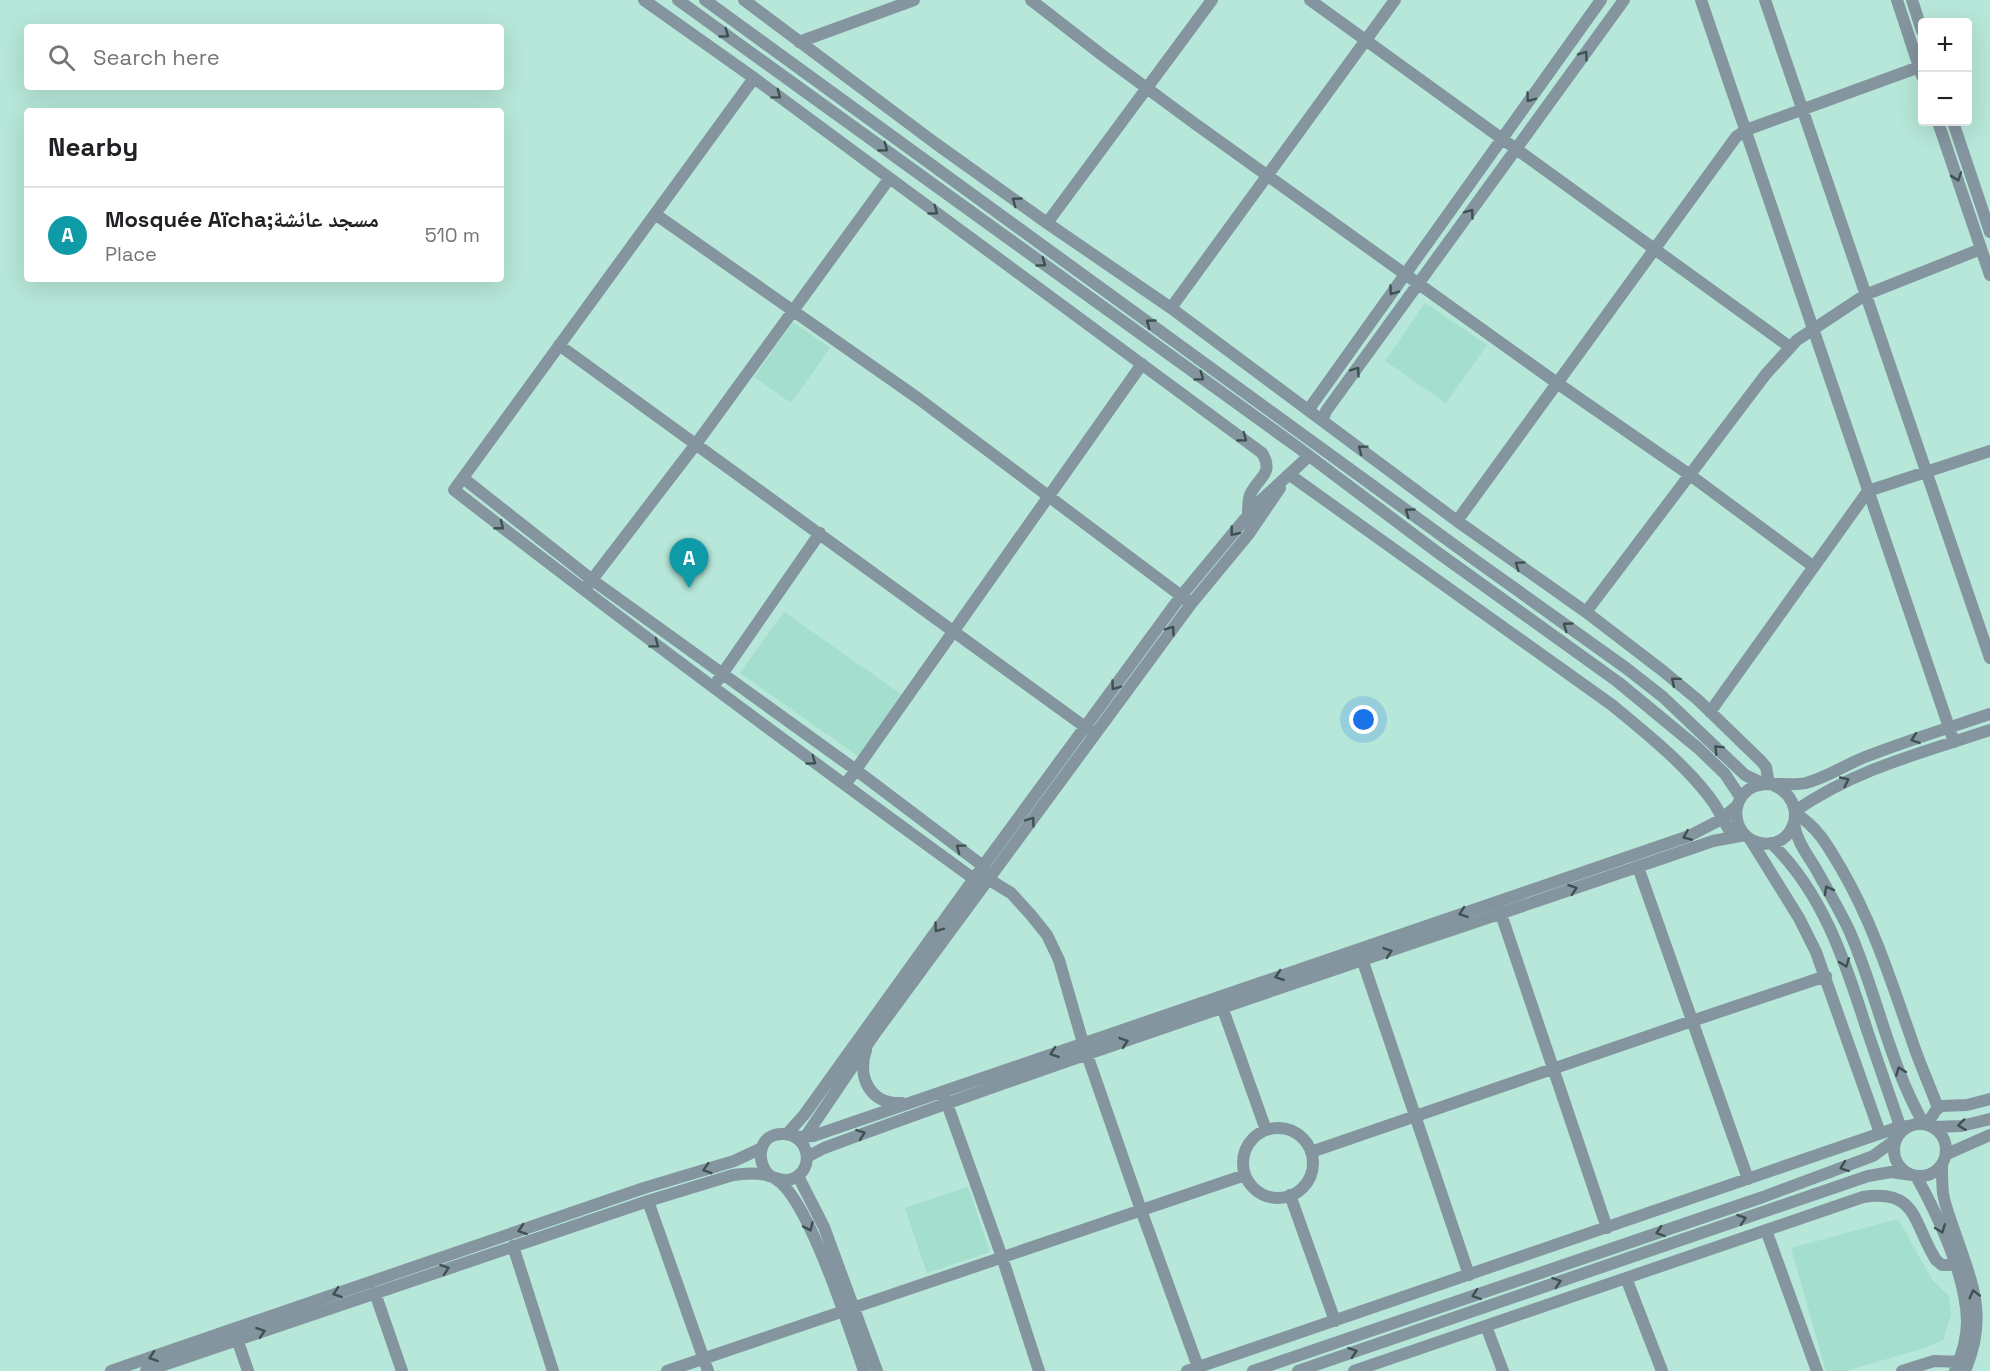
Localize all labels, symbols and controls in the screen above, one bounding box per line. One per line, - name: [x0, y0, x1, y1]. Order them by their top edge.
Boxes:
- map controls: [1918, 18, 1972, 126]
- button: +: [1918, 18, 1972, 72]
- search box: [24, 24, 504, 90]
- one-way arrow: [719, 27, 730, 38]
- icon: search: [45, 41, 78, 74]
- text: Search here: [93, 43, 220, 71]
- one-way arrow: [1577, 51, 1588, 62]
- button: −: [1918, 72, 1972, 126]
- one-way arrow: [770, 88, 781, 99]
- one-way arrow: [1526, 92, 1537, 103]
- text: Nearby: [48, 130, 138, 164]
- one-way arrow: [877, 141, 888, 152]
- one-way arrow: [1949, 171, 1962, 182]
- one-way arrow: [1011, 197, 1022, 208]
- one-way arrow: [927, 204, 938, 215]
- text: Mosquée Aïcha;مسجد عائشة: [105, 205, 379, 233]
- one-way arrow: [1463, 209, 1474, 220]
- text: A: [61, 222, 74, 248]
- text: 510 m: [425, 222, 480, 248]
- text: Place: [105, 241, 157, 267]
- one-way arrow: [1035, 255, 1046, 266]
- one-way arrow: [1389, 285, 1400, 296]
- one-way arrow: [1145, 319, 1156, 330]
- one-way arrow: [1348, 367, 1359, 378]
- one-way arrow: [1193, 370, 1204, 381]
- one-way arrow: [1236, 431, 1247, 442]
- one-way arrow: [1357, 445, 1368, 456]
- one-way arrow: [1405, 508, 1416, 519]
- one-way arrow: [493, 519, 504, 530]
- one-way arrow: [1230, 525, 1241, 536]
- pin: A: [670, 538, 708, 588]
- one-way arrow: [1514, 561, 1525, 572]
- one-way arrow: [1563, 622, 1574, 633]
- one-way arrow: [1164, 626, 1175, 637]
- one-way arrow: [648, 637, 659, 648]
- one-way arrow: [1671, 677, 1682, 688]
- one-way arrow: [1111, 680, 1122, 691]
- your location: [1349, 705, 1378, 734]
- one-way arrow: [1910, 732, 1921, 745]
- one-way arrow: [1714, 746, 1725, 757]
- one-way arrow: [805, 753, 816, 764]
- one-way arrow: [1839, 776, 1850, 788]
- one-way arrow: [1023, 816, 1034, 827]
- one-way arrow: [1682, 829, 1693, 841]
- one-way arrow: [955, 845, 966, 856]
- one-way arrow: [1567, 884, 1578, 896]
- one-way arrow: [1823, 886, 1835, 896]
- one-way arrow: [1458, 906, 1469, 918]
- one-way arrow: [934, 922, 945, 933]
- one-way arrow: [1382, 946, 1393, 959]
- one-way arrow: [1838, 957, 1850, 968]
- one-way arrow: [1274, 969, 1284, 981]
- one-way arrow: [1118, 1036, 1129, 1049]
- one-way arrow: [1049, 1045, 1060, 1058]
- one-way arrow: [1895, 1066, 1907, 1077]
- one-way arrow: [1958, 1118, 1967, 1131]
- one-way arrow: [855, 1129, 866, 1142]
- one-way arrow: [1839, 1159, 1850, 1172]
- one-way arrow: [702, 1162, 713, 1174]
- one-way arrow: [1736, 1213, 1747, 1226]
- one-way arrow: [801, 1220, 813, 1231]
- one-way arrow: [517, 1222, 528, 1235]
- one-way arrow: [1934, 1223, 1947, 1233]
- one-way arrow: [1656, 1225, 1666, 1237]
- one-way arrow: [440, 1264, 450, 1277]
- one-way arrow: [1552, 1277, 1562, 1289]
- one-way arrow: [333, 1286, 343, 1299]
- one-way arrow: [1471, 1288, 1482, 1300]
- one-way arrow: [1969, 1289, 1982, 1299]
- one-way arrow: [255, 1327, 266, 1339]
- one-way arrow: [1347, 1347, 1358, 1359]
- one-way arrow: [148, 1349, 159, 1362]

